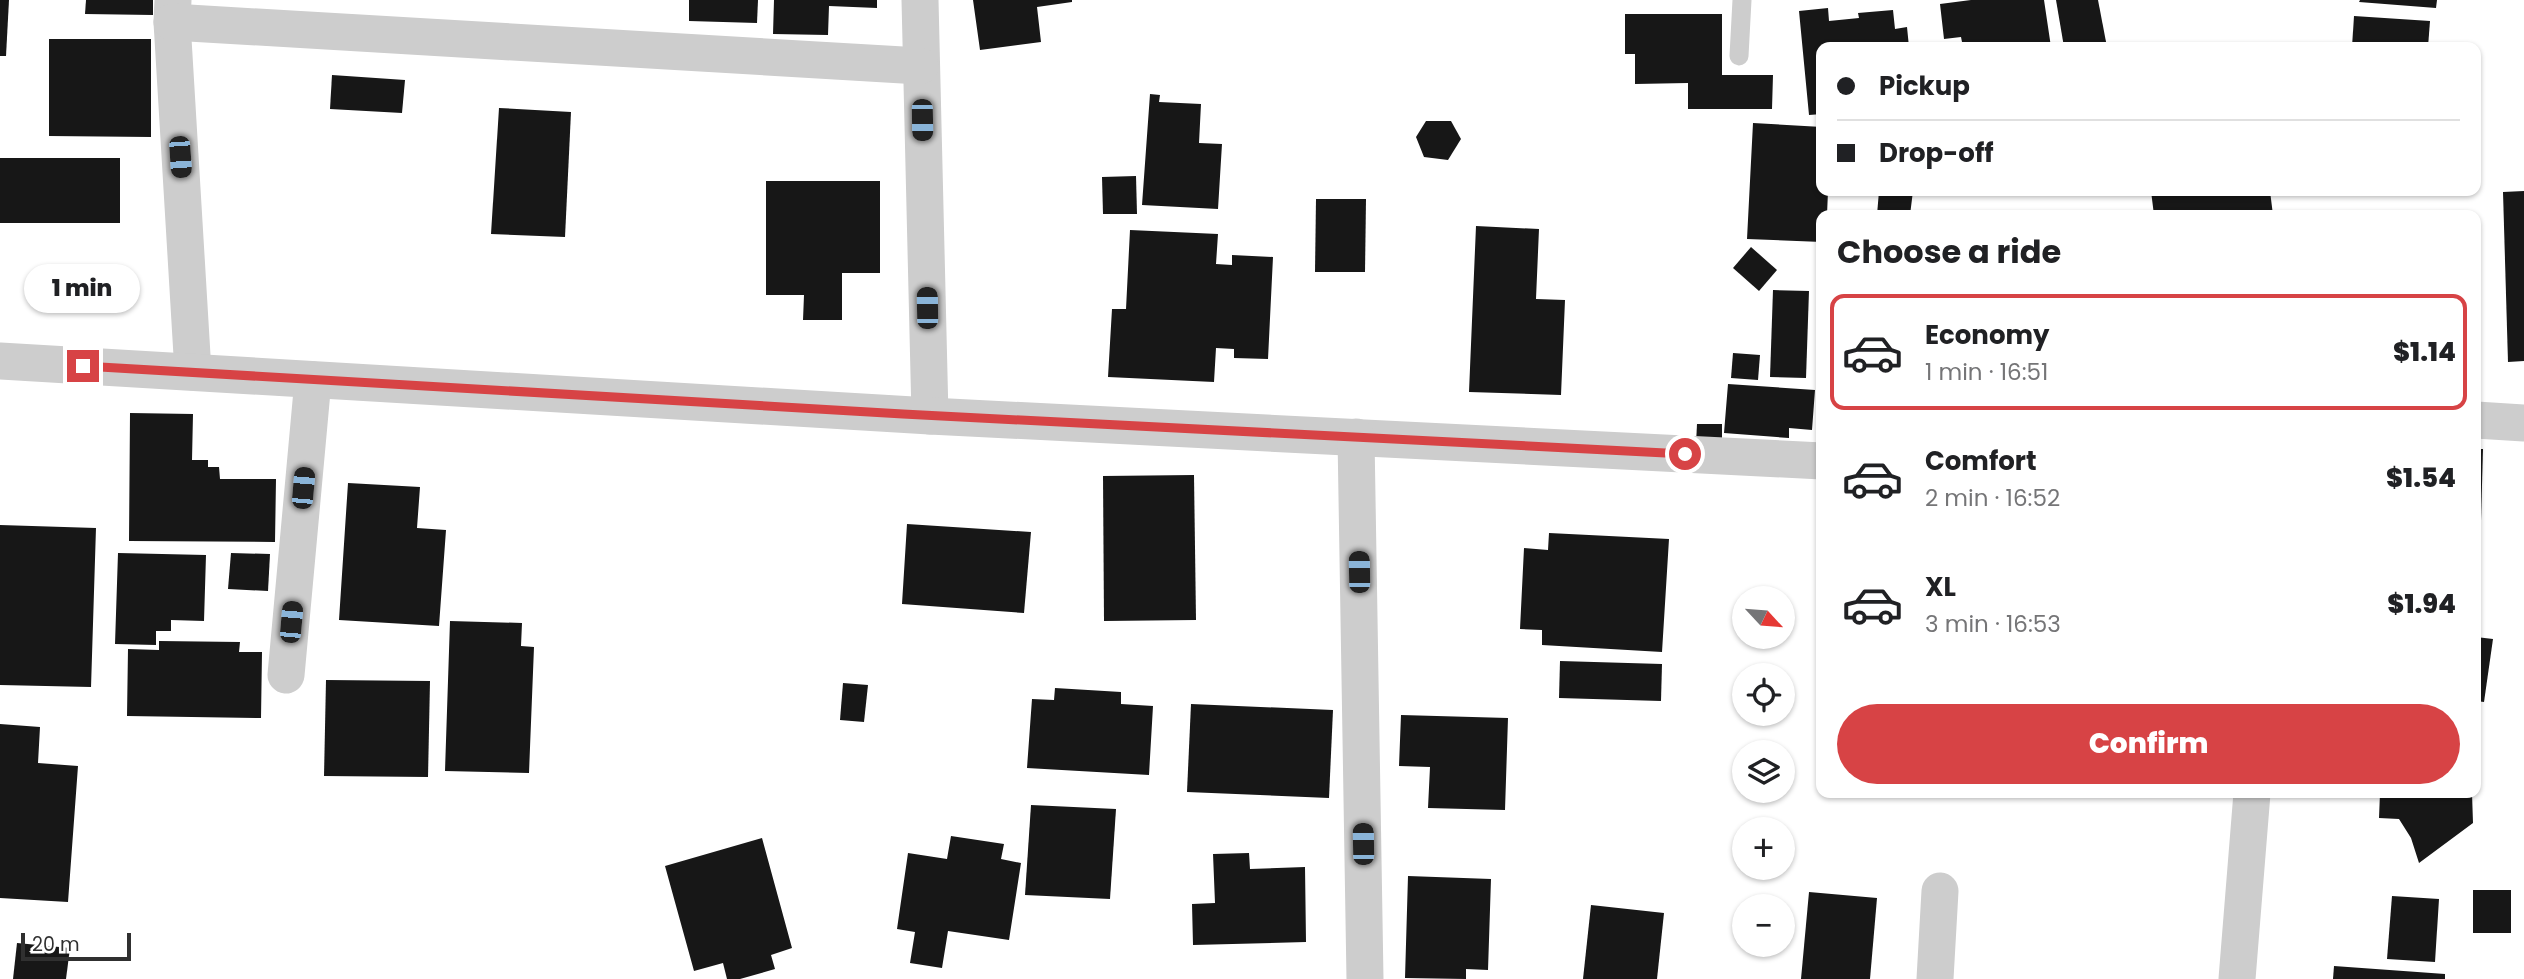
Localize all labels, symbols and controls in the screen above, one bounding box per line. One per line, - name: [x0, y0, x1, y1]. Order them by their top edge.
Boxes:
- text: Pickup: [1879, 68, 1970, 104]
- car: [912, 99, 933, 141]
- car: [169, 135, 192, 179]
- text: Drop-off: [1879, 135, 1994, 171]
- text: Choose a ride: [1837, 229, 2061, 274]
- callout: 1 min: [25, 264, 141, 314]
- text: 1 min: [52, 272, 112, 304]
- car: [917, 287, 938, 329]
- text: Economy: [1925, 317, 2049, 353]
- icon: car: [1841, 321, 1904, 384]
- text: $1.14: [2393, 334, 2456, 370]
- route end: [67, 350, 99, 382]
- text: 1 min · 16:51: [1925, 356, 2048, 388]
- route start: [1669, 438, 1701, 470]
- text: Comfort: [1925, 443, 2037, 479]
- icon: car: [1841, 447, 1904, 510]
- text: $1.54: [2386, 460, 2456, 496]
- car: [291, 466, 316, 510]
- text: 2 min · 16:52: [1925, 482, 2060, 514]
- car: [1349, 551, 1370, 593]
- text: XL: [1925, 569, 1956, 605]
- icon: car: [1841, 573, 1904, 636]
- north arrow: [1732, 586, 1796, 649]
- map controls: [1732, 586, 1795, 957]
- text: $1.94: [2387, 586, 2456, 622]
- car: [279, 600, 304, 644]
- text: 3 min · 16:53: [1925, 608, 2061, 640]
- button: locate: [1732, 663, 1795, 726]
- button: Confirm: [1837, 704, 2460, 784]
- button: layers: [1732, 740, 1795, 803]
- button: +: [1732, 817, 1795, 880]
- car: [1353, 823, 1374, 865]
- button: −: [1732, 894, 1795, 957]
- scale bar: [21, 930, 131, 962]
- text: 20 m: [32, 931, 80, 958]

